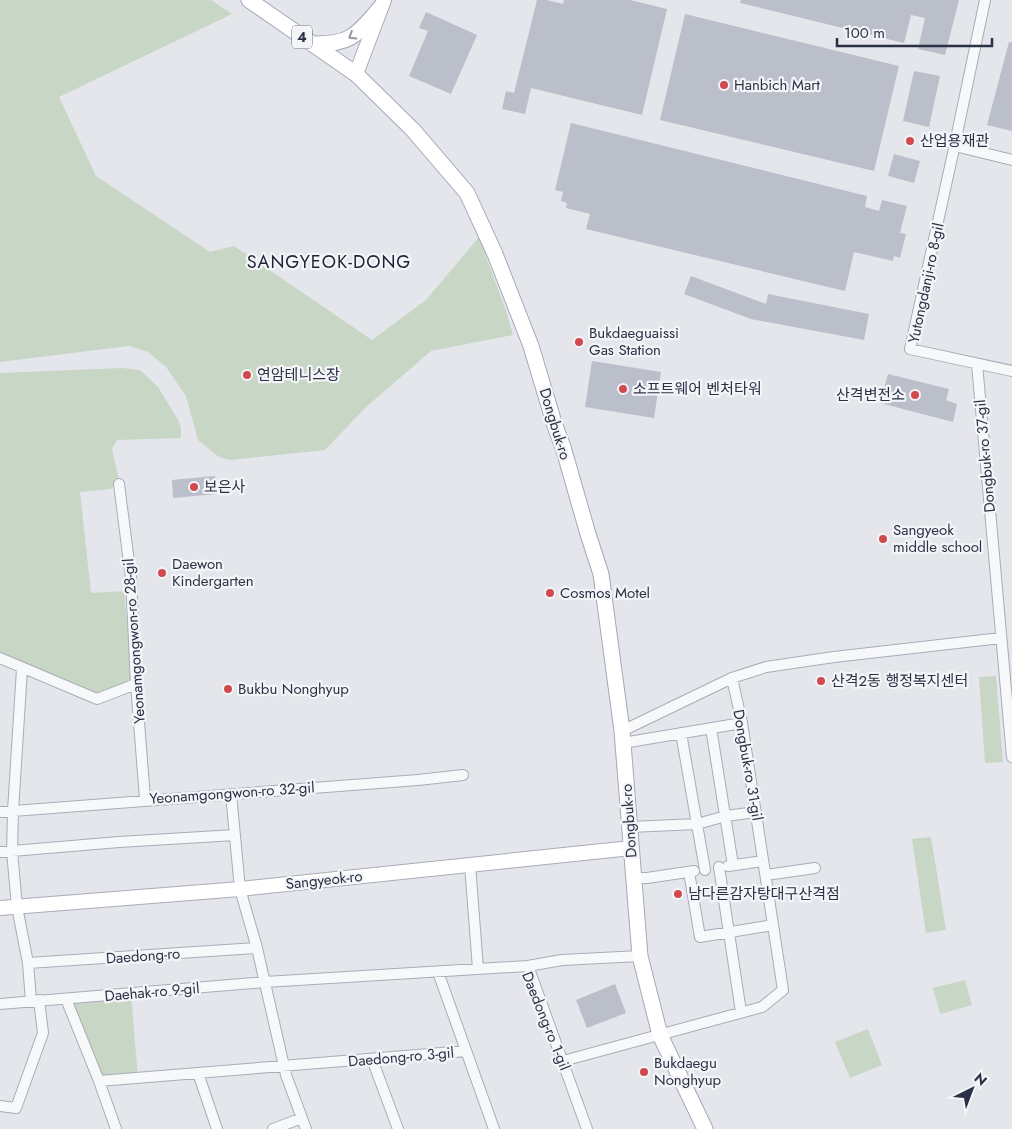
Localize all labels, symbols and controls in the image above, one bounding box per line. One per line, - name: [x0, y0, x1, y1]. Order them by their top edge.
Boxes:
- scale bar: [837, 15, 992, 47]
- text: 100 m: [844, 22, 885, 44]
- road number: 4: [292, 26, 312, 48]
- one-way arrow: [348, 30, 357, 40]
- place label: Hanbich Mart: [734, 74, 820, 96]
- marker: Hanbich Mart: [718, 79, 730, 91]
- place label: 산업용재관: [920, 130, 989, 152]
- marker: 산업용재관: [904, 135, 916, 147]
- street label: Yutongdanji-ro 8-gil: [902, 221, 950, 345]
- district label: SANGYEOK-DONG: [247, 249, 411, 275]
- place label: Bukdaeguaissi Gas Station: [589, 322, 679, 361]
- marker: Bukdaeguaissi Gas Station: [573, 336, 585, 348]
- place label: 연암테니스장: [257, 364, 340, 386]
- marker: 연암테니스장: [241, 369, 253, 381]
- place label: 소프트웨어 벤처타워: [633, 378, 762, 400]
- marker: 소프트웨어 벤처타워: [617, 383, 629, 395]
- place label: 산격변전소: [836, 384, 905, 406]
- street label: Dongbuk-ro: [534, 385, 576, 463]
- marker: 산격변전소: [909, 389, 921, 401]
- street label: Dongbuk-ro 37-gil: [969, 399, 1001, 513]
- place label: 보은사: [204, 476, 246, 498]
- marker: 보은사: [188, 481, 200, 493]
- place label: Sangyeok middle school: [893, 519, 982, 558]
- marker: Sangyeok middle school: [877, 533, 889, 545]
- place label: Daewon Kindergarten: [172, 553, 254, 592]
- street label: Yeonamgongwon-ro 28-gil: [117, 558, 151, 724]
- marker: Daewon Kindergarten: [156, 567, 168, 579]
- place label: Cosmos Motel: [560, 582, 650, 604]
- marker: Cosmos Motel: [544, 587, 556, 599]
- place label: 산격2동 행정복지센터: [831, 670, 968, 692]
- marker: 산격2동 행정복지센터: [815, 675, 827, 687]
- place label: Bukbu Nonghyup: [238, 678, 349, 700]
- marker: Bukbu Nonghyup: [222, 683, 234, 695]
- street label: Dongbuk-ro 31-gil: [727, 708, 769, 822]
- street label: Yeonamgongwon-ro 32-gil: [149, 776, 315, 810]
- street label: Dongbuk-ro: [615, 783, 643, 859]
- street label: Sangyeok-ro: [285, 865, 363, 895]
- place label: 남다른감자탕대구산격점: [688, 883, 840, 905]
- marker: 남다른감자탕대구산격점: [672, 888, 684, 900]
- street label: Daedong-ro: [105, 942, 181, 970]
- street label: Daedong-ro 1-gil: [516, 968, 576, 1074]
- street label: Daehak-ro 9-gil: [104, 977, 200, 1007]
- street label: Daedong-ro 3-gil: [347, 1041, 455, 1073]
- place label: Bukdaegu Nonghyup: [654, 1052, 722, 1091]
- north arrow: [947, 1064, 997, 1114]
- marker: Bukdaegu Nonghyup: [638, 1066, 650, 1078]
- text: N: [970, 1068, 992, 1090]

